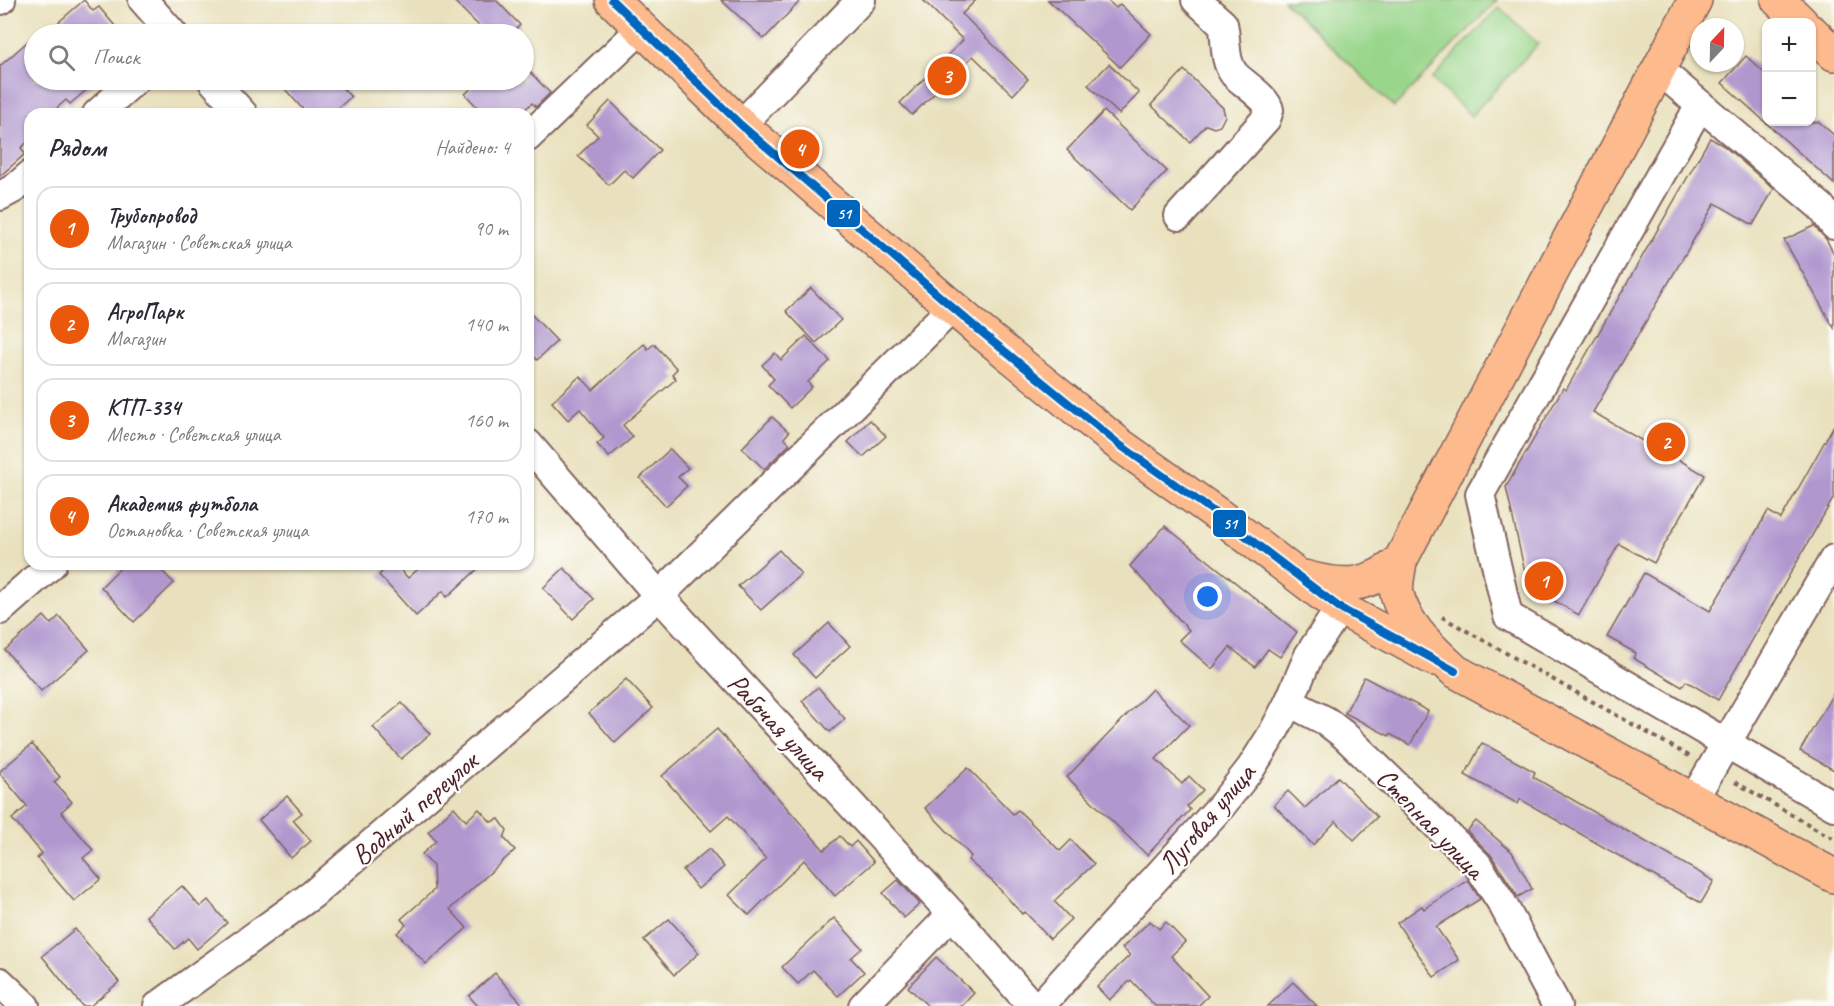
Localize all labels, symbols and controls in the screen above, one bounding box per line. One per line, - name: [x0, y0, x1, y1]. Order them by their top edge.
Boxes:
- north arrow: [1690, 18, 1744, 72]
- map controls: [1762, 18, 1816, 126]
- button: +: [1762, 18, 1816, 72]
- search box: [24, 24, 534, 90]
- icon: search: [45, 41, 78, 74]
- text: Поиск: [93, 43, 139, 71]
- pin: 3: [928, 54, 966, 98]
- button: −: [1762, 72, 1816, 126]
- pin: 4: [780, 126, 820, 172]
- text: Рядом: [48, 131, 106, 164]
- text: Найдено: 4: [435, 135, 510, 160]
- line badge: 51: [826, 199, 861, 228]
- text: Трубопровод: [107, 202, 196, 230]
- text: 51: [837, 204, 853, 224]
- text: 1: [65, 216, 74, 241]
- text: 90 m: [474, 216, 508, 241]
- text: Магазин · Советская улица: [107, 230, 292, 255]
- text: АгроПарк: [107, 298, 183, 326]
- text: 2: [65, 312, 74, 337]
- text: 140 m: [465, 312, 508, 337]
- text: Магазин: [107, 326, 165, 351]
- text: КТП-334: [107, 394, 180, 422]
- text: 3: [65, 408, 74, 433]
- text: 160 m: [465, 408, 508, 433]
- pin: 2: [1646, 420, 1686, 464]
- text: Место · Советская улица: [107, 422, 281, 447]
- text: Академия футбола: [107, 490, 257, 518]
- text: 4: [65, 504, 74, 529]
- text: 170 m: [465, 504, 508, 529]
- line badge: 51: [1212, 509, 1247, 538]
- text: 51: [1223, 514, 1239, 534]
- text: Остановка · Советская улица: [107, 518, 308, 543]
- pin: 1: [1524, 558, 1564, 604]
- your location: [1193, 582, 1222, 611]
- street label: Рабочая улица: [720, 666, 838, 788]
- street label: Водный переулок: [344, 742, 487, 873]
- street label: Луговая улица: [1150, 755, 1264, 881]
- street label: Степная улица: [1369, 760, 1494, 888]

